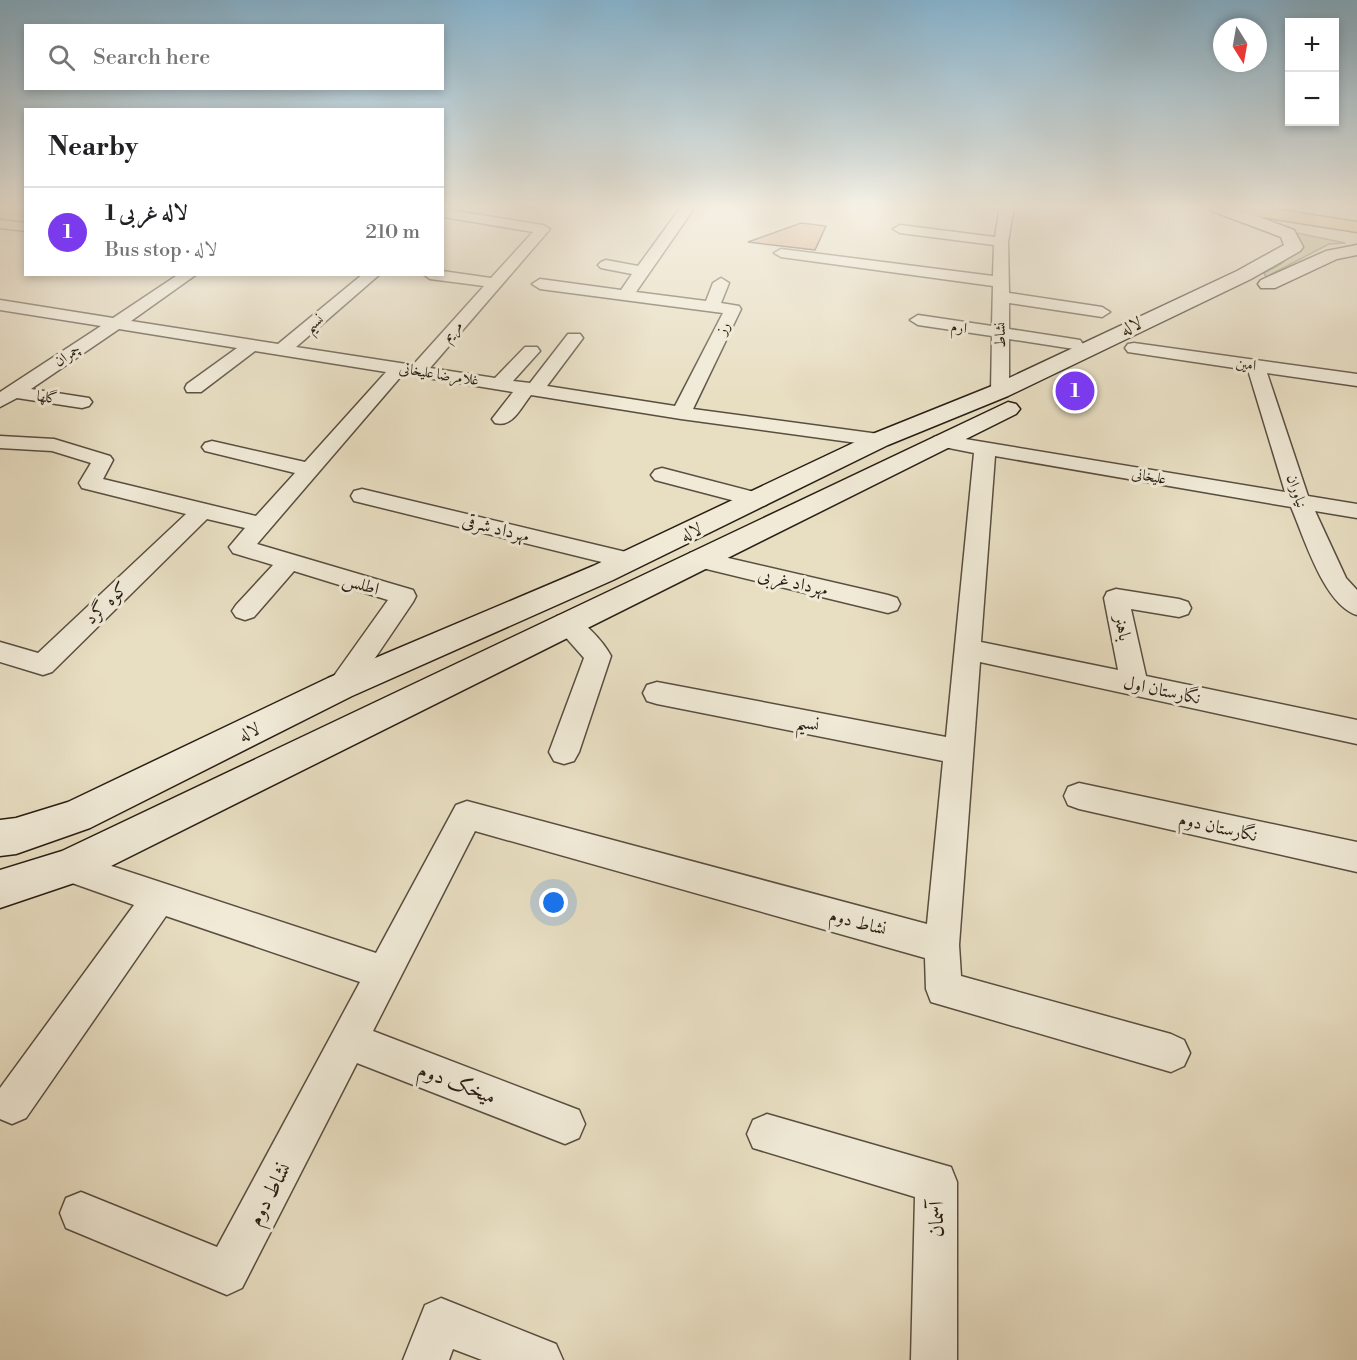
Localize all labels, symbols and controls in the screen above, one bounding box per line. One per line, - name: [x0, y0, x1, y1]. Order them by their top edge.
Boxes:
- north arrow: [1213, 18, 1267, 72]
- map controls: [1285, 18, 1339, 126]
- button: +: [1285, 18, 1339, 72]
- search box: [24, 24, 444, 90]
- icon: search: [45, 41, 78, 74]
- text: Search here: [93, 44, 210, 71]
- button: −: [1285, 72, 1339, 126]
- text: Nearby: [48, 131, 138, 163]
- text: لاله غربی 1: [105, 200, 188, 227]
- text: 1: [63, 220, 72, 245]
- text: 210 m: [365, 220, 420, 245]
- text: Bus stop · لاله: [105, 238, 217, 263]
- street label: نسیم: [301, 310, 331, 341]
- street label: لاله: [1117, 312, 1146, 341]
- street label: مریم: [438, 317, 469, 348]
- street label: ارم: [949, 317, 968, 341]
- street label: رز: [711, 319, 735, 340]
- street label: نشاط: [991, 322, 1010, 348]
- street label: چمران: [50, 340, 84, 371]
- street label: امین: [1234, 354, 1257, 375]
- street label: غلامرضا علیخانی: [398, 359, 480, 391]
- pin: 1: [1056, 368, 1094, 414]
- street label: گلها: [35, 387, 59, 408]
- street label: علیخانی: [1130, 464, 1168, 489]
- street label: نیاوران: [1282, 472, 1311, 510]
- street label: مهرداد شرقی: [460, 509, 532, 548]
- street label: لاله: [677, 518, 706, 547]
- street label: مهرداد غربی: [755, 563, 830, 603]
- street label: اطلس: [340, 568, 382, 601]
- street label: کوه گرد: [79, 576, 133, 630]
- street label: باهنر: [1108, 611, 1136, 643]
- street label: نگارستان اول: [1121, 670, 1203, 710]
- street label: نسیم: [793, 710, 821, 743]
- street label: لاله: [235, 717, 264, 747]
- street label: نگارستان دوم: [1176, 807, 1259, 851]
- your location: [539, 888, 568, 917]
- street label: نشاط دوم: [826, 904, 889, 945]
- street label: میخک دوم: [412, 1057, 499, 1114]
- street label: نشاط دوم: [242, 1158, 301, 1232]
- street label: آسمان: [923, 1198, 950, 1237]

